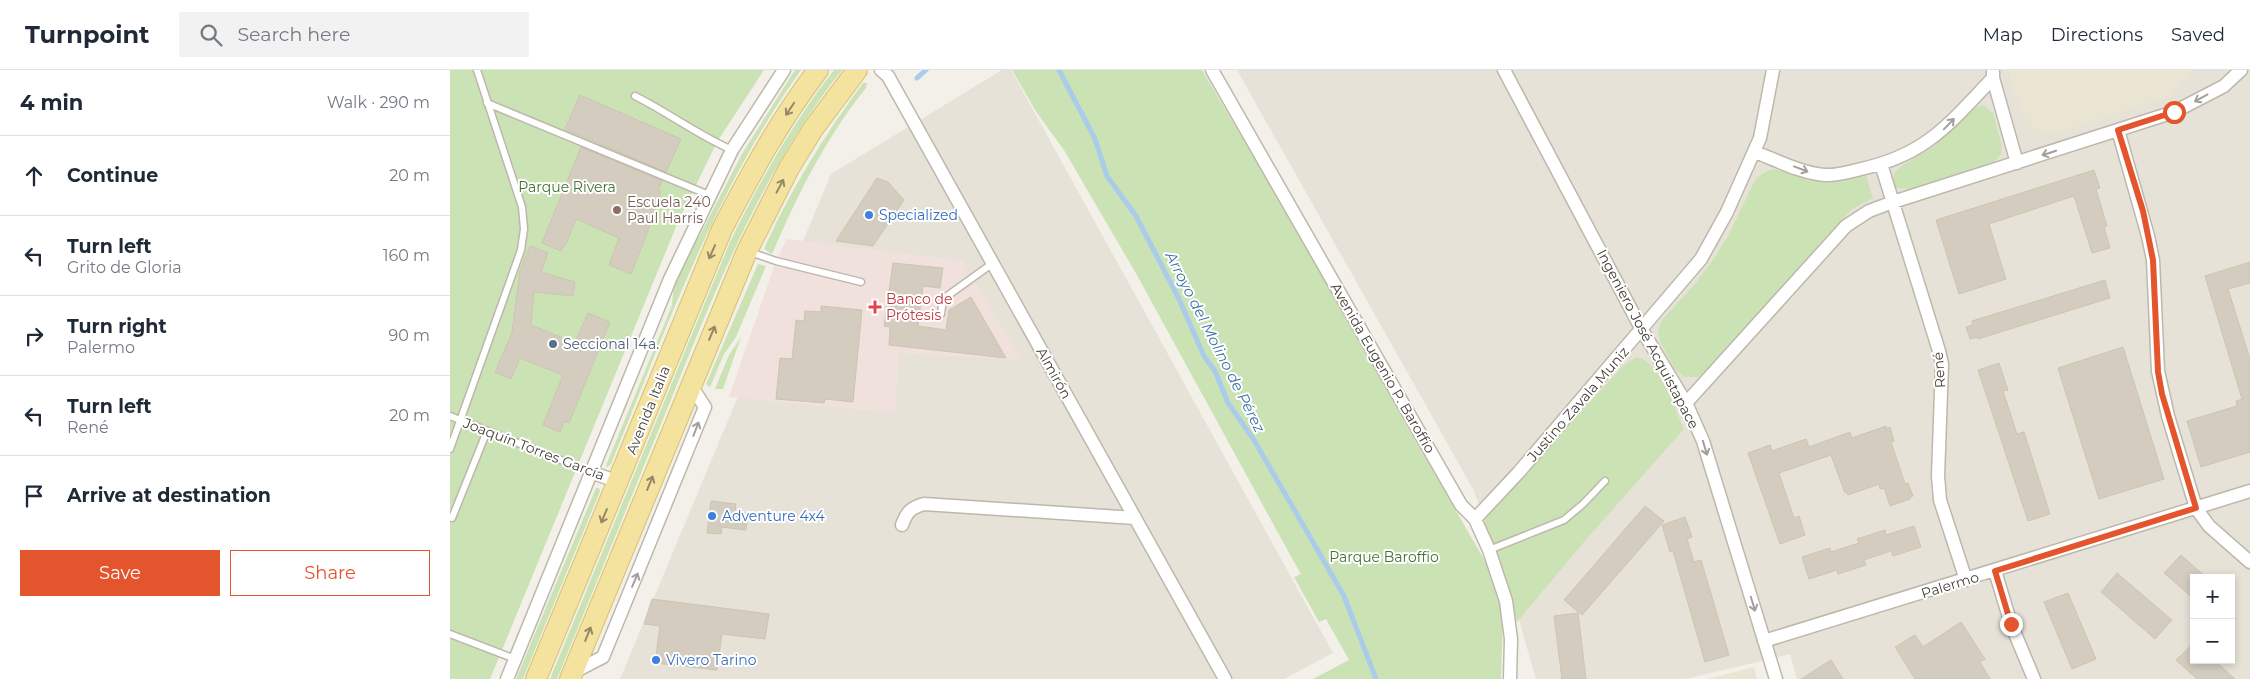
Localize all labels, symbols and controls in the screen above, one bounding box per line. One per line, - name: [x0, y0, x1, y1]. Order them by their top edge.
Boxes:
- search box: [179, 12, 529, 57]
- text: Turnpoint: [25, 20, 149, 49]
- icon: search: [197, 21, 225, 49]
- text: Search here: [237, 23, 350, 46]
- text: Map: [1983, 24, 2023, 46]
- text: Directions: [2051, 24, 2143, 46]
- text: Saved: [2171, 24, 2225, 46]
- text: 4 min: [20, 90, 83, 115]
- text: Walk · 290 m: [327, 93, 430, 112]
- one-way arrow: [2195, 94, 2209, 104]
- route start: [2163, 101, 2186, 124]
- one-way arrow: [784, 102, 794, 116]
- one-way arrow: [1943, 117, 1955, 130]
- one-way arrow: [2041, 148, 2057, 158]
- icon: ahead: [20, 162, 48, 190]
- text: Continue: [67, 164, 158, 187]
- one-way arrow: [1792, 165, 1808, 174]
- text: 20 m: [389, 166, 430, 185]
- park label: Parque Rivera: [518, 178, 616, 196]
- one-way arrow: [775, 178, 785, 193]
- place label: Escuela 240 Paul Harris: [627, 193, 711, 227]
- marker: Escuela 240 Paul Harris: [611, 204, 623, 216]
- place label: Specialized: [879, 206, 958, 224]
- marker: Specialized: [863, 209, 875, 221]
- text: Turn left: [67, 235, 152, 258]
- icon: left: [20, 242, 48, 270]
- one-way arrow: [707, 244, 717, 259]
- text: 160 m: [383, 246, 430, 265]
- street label: Ingeniero José Acquistapace: [1593, 246, 1703, 432]
- water label: Arroyo del Molino de Pérez: [1161, 247, 1270, 436]
- text: Grito de Gloria: [67, 258, 182, 277]
- street label: Avenida Eugenio P. Baroffio: [1327, 280, 1439, 457]
- place label: Banco de Prótesis: [886, 290, 952, 324]
- marker: Banco de Prótesis: [868, 300, 882, 314]
- text: Turn right: [67, 315, 167, 338]
- icon: right: [20, 322, 48, 350]
- text: 90 m: [388, 326, 430, 345]
- one-way arrow: [707, 326, 717, 341]
- place label: Seccional 14a.: [563, 335, 659, 353]
- text: Palermo: [67, 338, 135, 357]
- marker: Seccional 14a.: [547, 338, 559, 350]
- street label: Justino Zavala Muniz: [1523, 343, 1633, 466]
- street label: Almirón: [1033, 344, 1075, 402]
- street label: René: [1929, 351, 1949, 389]
- street label: Avenida Italia: [622, 363, 674, 457]
- text: Turn left: [67, 395, 152, 418]
- icon: left: [20, 402, 48, 430]
- text: 20 m: [389, 406, 430, 425]
- street label: Joaquín Torres García: [460, 413, 607, 484]
- text: René: [67, 418, 109, 437]
- one-way arrow: [692, 422, 701, 437]
- one-way arrow: [1701, 440, 1710, 456]
- one-way arrow: [645, 476, 655, 491]
- icon: arrive: [20, 482, 48, 510]
- text: Arrive at destination: [67, 484, 271, 507]
- one-way arrow: [599, 507, 608, 523]
- place label: Adventure 4x4: [722, 507, 826, 525]
- marker: Adventure 4x4: [706, 510, 718, 522]
- park label: Parque Baroffio: [1329, 548, 1439, 566]
- button: Save: [20, 550, 220, 596]
- button: Share: [230, 550, 430, 596]
- street label: Palermo: [1919, 568, 1981, 602]
- one-way arrow: [631, 573, 640, 588]
- map controls: [2190, 574, 2235, 664]
- button: +: [2190, 574, 2235, 619]
- one-way arrow: [1748, 595, 1758, 611]
- route end: [2000, 613, 2023, 636]
- button: −: [2190, 619, 2235, 664]
- one-way arrow: [584, 627, 594, 642]
- place label: Vivero Tarino: [666, 651, 757, 669]
- marker: Vivero Tarino: [650, 654, 662, 666]

